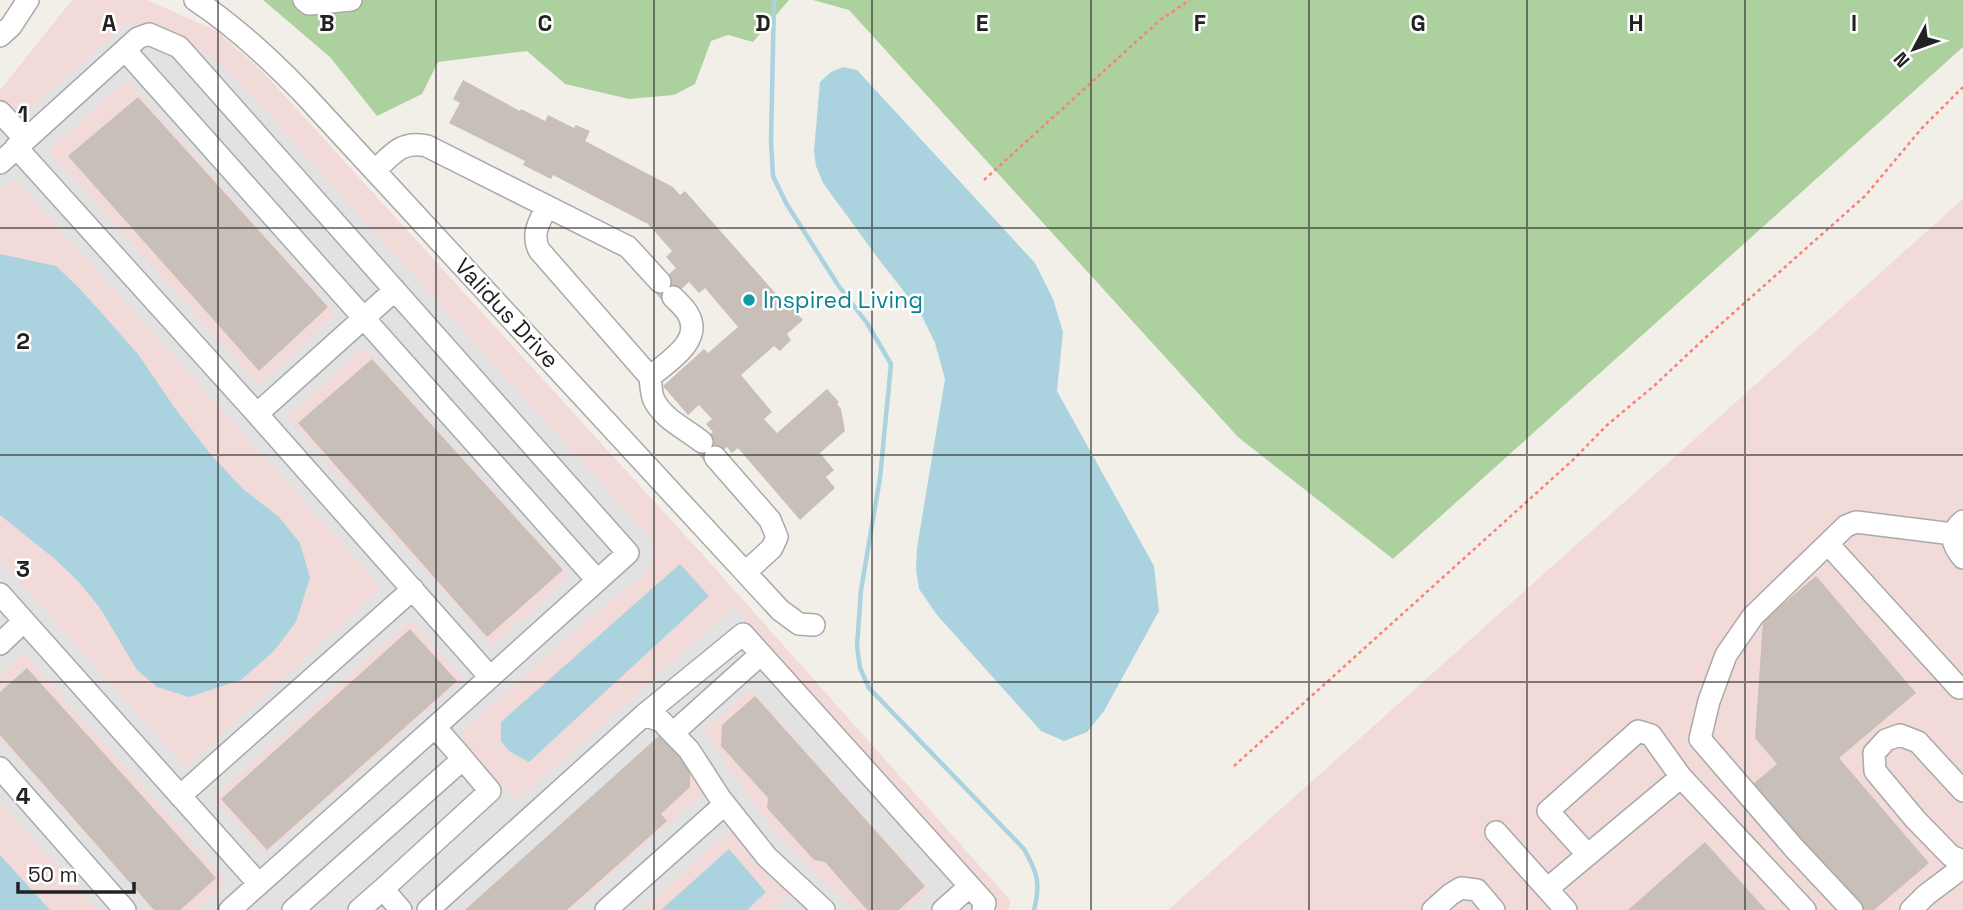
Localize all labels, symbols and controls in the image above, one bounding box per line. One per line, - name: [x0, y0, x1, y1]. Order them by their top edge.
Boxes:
- text: A: [102, 8, 117, 38]
- text: B: [319, 8, 335, 38]
- text: C: [538, 8, 552, 38]
- text: D: [755, 8, 771, 38]
- text: E: [976, 8, 988, 38]
- text: F: [1194, 8, 1206, 38]
- text: G: [1410, 8, 1426, 38]
- text: H: [1628, 8, 1644, 38]
- text: I: [1851, 8, 1857, 38]
- north arrow: [1879, 14, 1949, 84]
- text: N: [1888, 47, 1915, 73]
- text: 1: [18, 99, 28, 129]
- street label: Validus Drive: [448, 252, 566, 374]
- place label: Inspired Living: [763, 285, 923, 315]
- marker: Inspired Living: [741, 292, 757, 308]
- text: 2: [16, 326, 30, 356]
- text: 3: [16, 554, 30, 584]
- text: 4: [16, 781, 31, 811]
- scale bar: [18, 850, 133, 894]
- text: 50 m: [28, 861, 78, 888]

